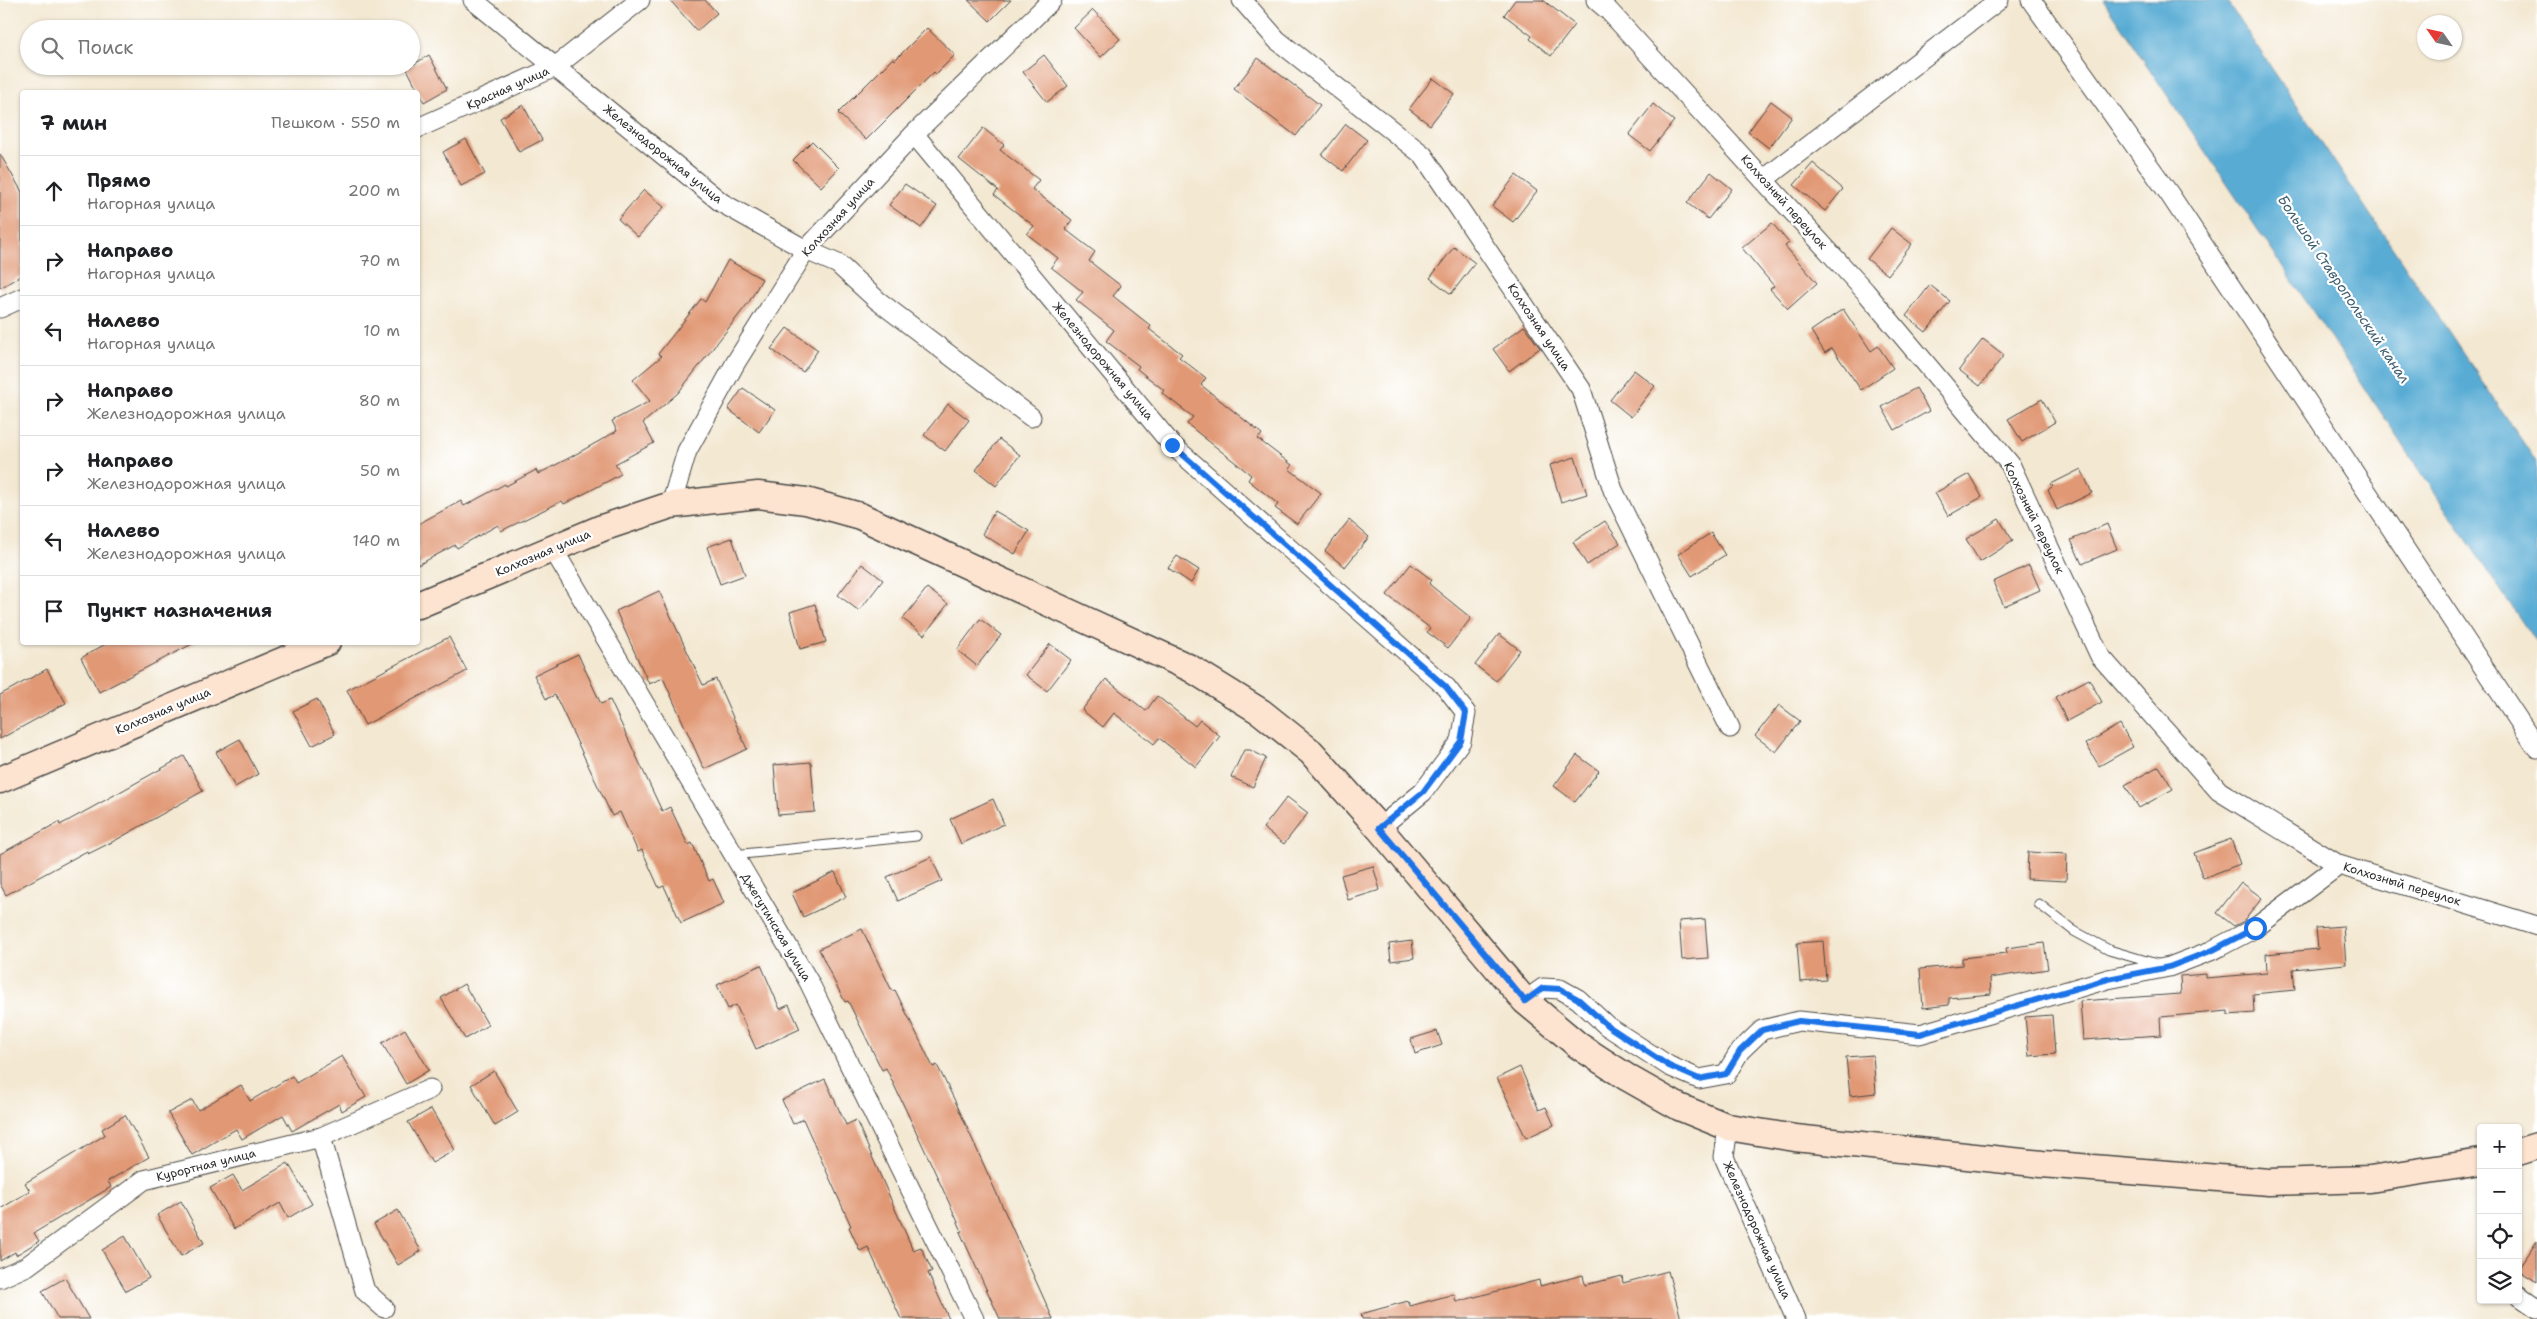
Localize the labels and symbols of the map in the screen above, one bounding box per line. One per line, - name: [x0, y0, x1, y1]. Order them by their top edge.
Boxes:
- north arrow: [2417, 15, 2462, 60]
- street label: Красная улица: [464, 62, 552, 113]
- street label: Железнодорожная улица: [600, 101, 726, 207]
- street label: Колхозный переулок: [1737, 151, 1831, 253]
- street label: Колхозная улица: [798, 173, 878, 260]
- water label: Большой Ставропольский канал: [2274, 191, 2414, 387]
- street label: Колхозная улица: [1504, 280, 1574, 374]
- street label: Железнодорожная улица: [1049, 299, 1157, 424]
- route end: [1161, 434, 1184, 457]
- street label: Колхозный переулок: [2000, 460, 2068, 577]
- street label: Колхозная улица: [493, 526, 593, 580]
- street label: Колхозная улица: [113, 684, 213, 738]
- street label: Колхозный переулок: [2341, 858, 2463, 910]
- street label: Джегутинская улица: [737, 870, 815, 985]
- route start: [2244, 917, 2267, 940]
- street label: Курортная улица: [155, 1145, 258, 1185]
- street label: Железнодорожная улица: [1719, 1159, 1795, 1302]

